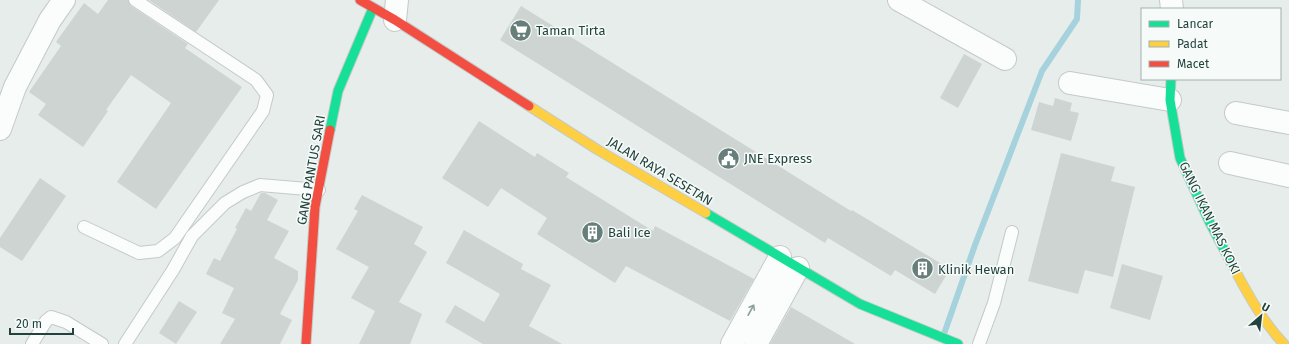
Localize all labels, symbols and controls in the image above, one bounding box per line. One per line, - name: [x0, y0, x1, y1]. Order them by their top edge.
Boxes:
- legend: [1141, 8, 1281, 80]
- supermarket icon: Taman Tirta: [508, 17, 534, 43]
- text: Lancar: [1177, 17, 1214, 31]
- place label: Taman Tirta: [536, 23, 606, 38]
- text: Padat: [1177, 37, 1209, 51]
- text: Macet: [1177, 57, 1210, 71]
- street label: GANG PANTUS SARI: [294, 114, 328, 226]
- street label: JALAN RAYA SESETAN: [605, 134, 715, 208]
- public building icon: JNE Express: [716, 145, 742, 171]
- place label: JNE Express: [744, 151, 812, 166]
- street label: GANG IKAN MAS KOKI: [1176, 159, 1244, 277]
- building icon: Bali Ice: [580, 219, 606, 245]
- place label: Bali Ice: [608, 225, 651, 240]
- building icon: Klinik Hewan: [910, 256, 936, 282]
- place label: Klinik Hewan: [938, 262, 1014, 277]
- north arrow: [1241, 296, 1281, 336]
- text: U: [1259, 300, 1272, 315]
- one-way arrow: [748, 304, 755, 316]
- scale bar: [10, 310, 73, 336]
- text: 20 m: [16, 317, 42, 331]

